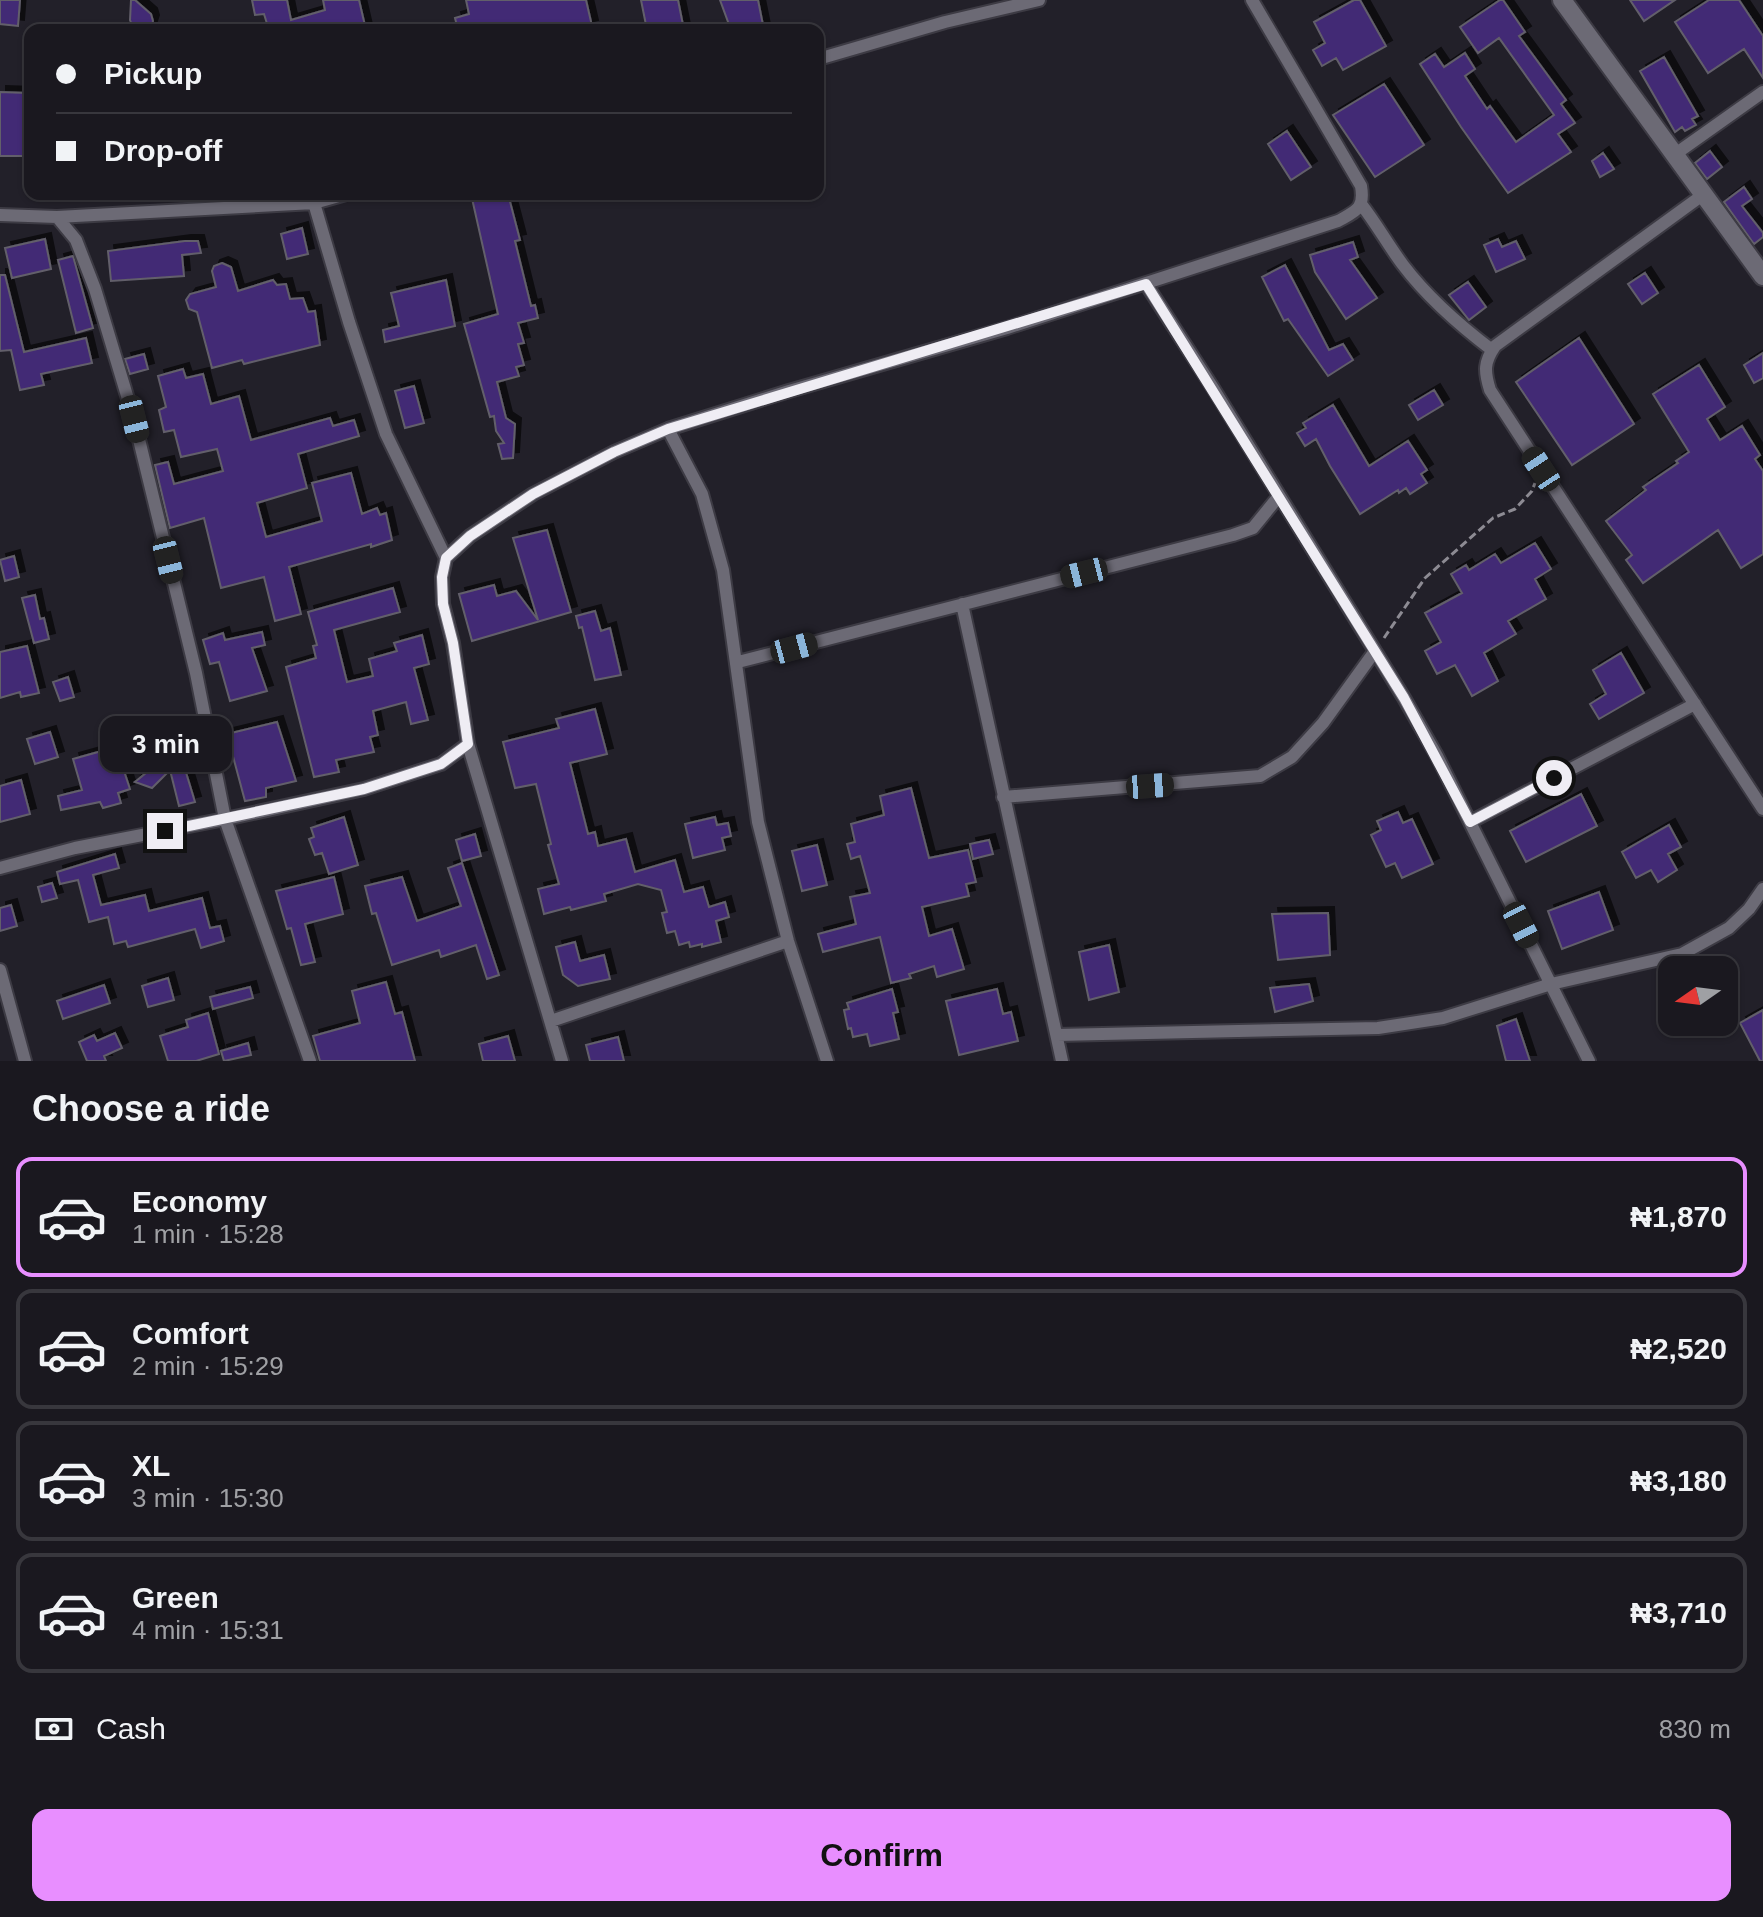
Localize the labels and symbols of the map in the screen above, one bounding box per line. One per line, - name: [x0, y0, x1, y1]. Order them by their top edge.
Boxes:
- car: [117, 393, 151, 445]
- car: [1518, 442, 1564, 496]
- car: [151, 534, 185, 586]
- car: [1058, 556, 1110, 590]
- car: [768, 630, 820, 666]
- callout: 3 min: [99, 715, 231, 771]
- route start: [1536, 760, 1572, 796]
- car: [1125, 772, 1175, 800]
- route end: [147, 813, 183, 849]
- car: [1499, 898, 1543, 952]
- north arrow: [1658, 956, 1738, 1036]

